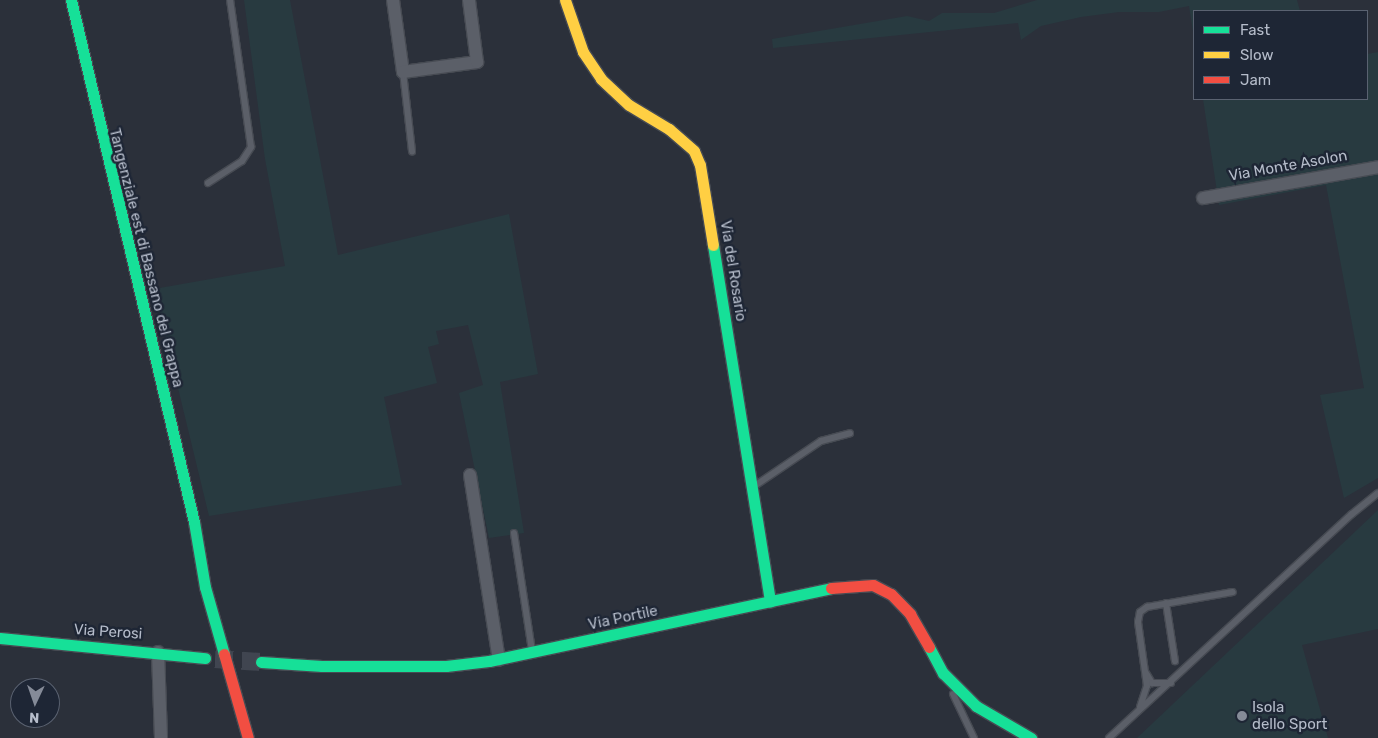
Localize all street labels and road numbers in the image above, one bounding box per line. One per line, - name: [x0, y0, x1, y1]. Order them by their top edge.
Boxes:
- street label: Tangenziale est di Bassano del Grappa: [105, 127, 187, 389]
- street label: Via Monte Asolon: [1227, 147, 1349, 185]
- street label: Via del Rosario: [716, 219, 750, 323]
- street label: Via Portile: [587, 602, 659, 634]
- street label: Via Perosi: [73, 621, 143, 643]

